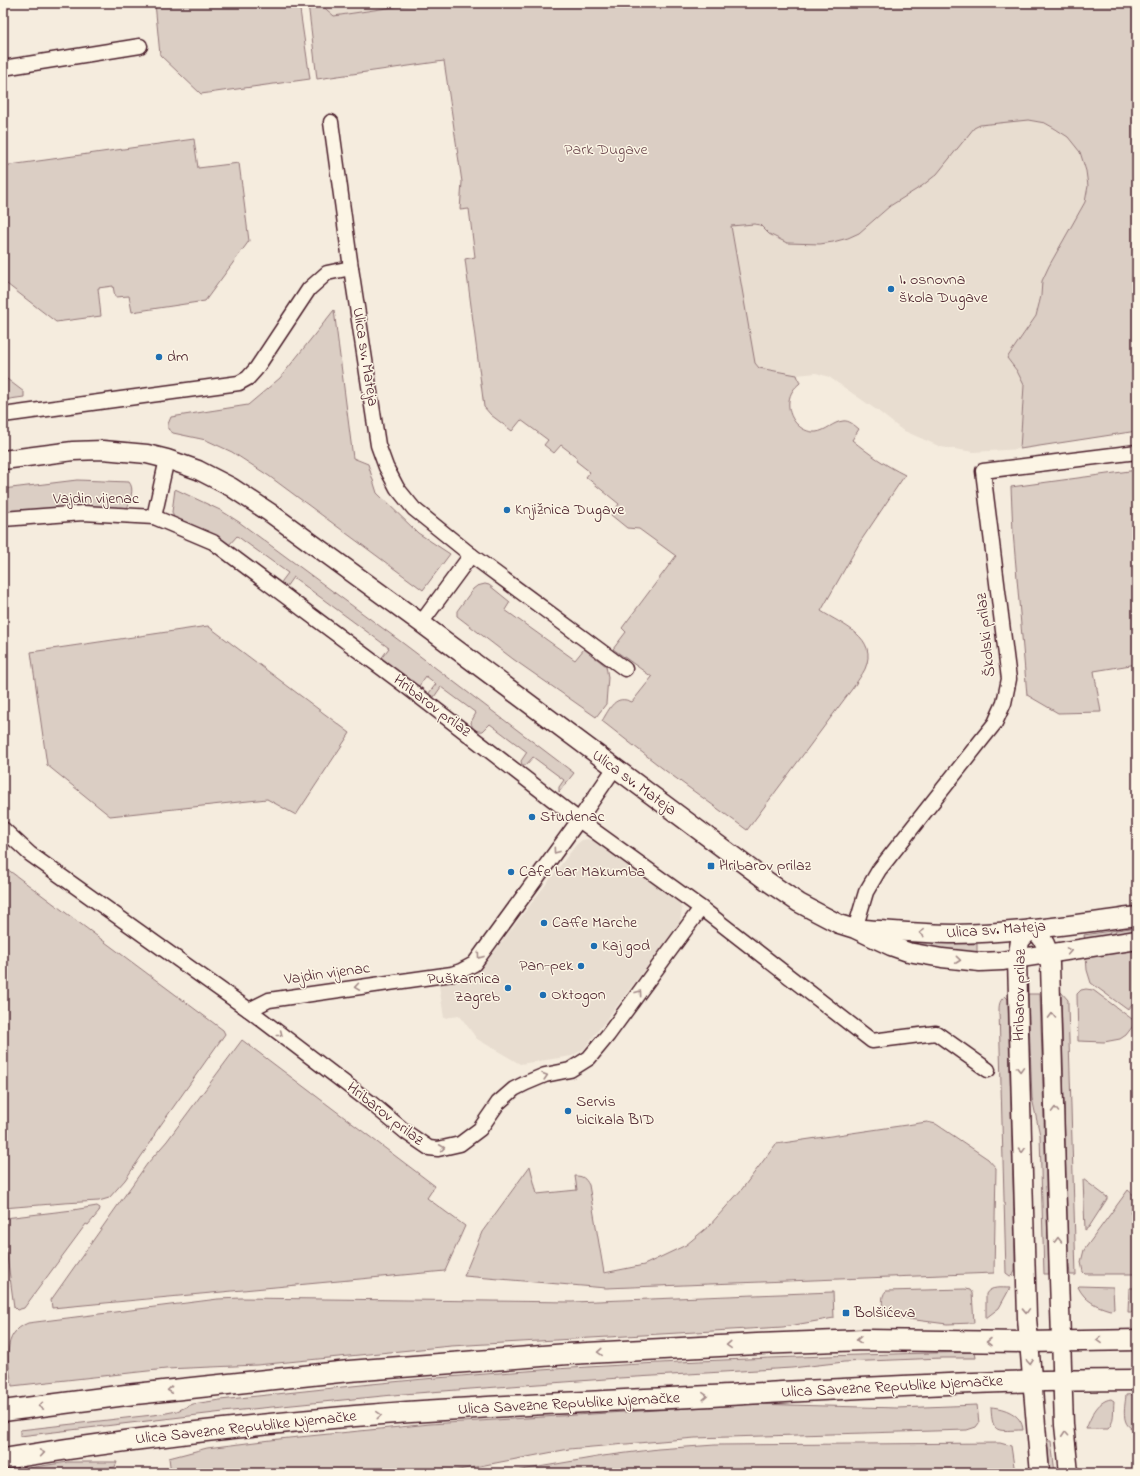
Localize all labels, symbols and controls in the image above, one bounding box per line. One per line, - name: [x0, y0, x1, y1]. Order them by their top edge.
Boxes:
- park label: Park Dugave: [564, 138, 649, 162]
- place label: I. osnovna škola Dugave: [899, 268, 989, 310]
- marker: I. osnovna škola Dugave: [886, 284, 896, 294]
- street label: Ulica sv. Mateja: [345, 306, 385, 408]
- place label: dm: [167, 345, 188, 369]
- marker: dm: [154, 352, 164, 362]
- street label: Vajdin vijenac: [52, 487, 140, 511]
- place label: Knjižnica Dugave: [515, 498, 625, 522]
- marker: Knjižnica Dugave: [502, 505, 512, 515]
- street label: Školski prilaz: [970, 591, 1002, 678]
- street label: Hribarov prilaz: [388, 669, 476, 744]
- street label: Ulica sv. Mateja: [587, 744, 681, 822]
- place label: Studenac: [540, 805, 605, 829]
- marker: Studenac: [527, 812, 537, 822]
- one-way arrow: [553, 847, 561, 854]
- place label: Hribarov prilaz: [719, 854, 812, 878]
- place label: Cafe bar Makumba: [519, 860, 645, 884]
- marker: Hribarov prilaz: [706, 861, 716, 871]
- marker: Cafe bar Makumba: [506, 867, 516, 877]
- place label: Caffe Marche: [552, 911, 638, 935]
- street label: Ulica sv. Mateja: [945, 915, 1047, 945]
- marker: Caffe Marche: [539, 918, 549, 928]
- one-way arrow: [919, 929, 925, 938]
- place label: Kaj god: [602, 934, 650, 958]
- marker: Kaj god: [589, 941, 599, 951]
- one-way arrow: [1066, 947, 1072, 956]
- street label: Hribarov prilaz: [1007, 948, 1033, 1041]
- one-way arrow: [477, 952, 484, 959]
- place label: Pan-pek: [519, 954, 574, 978]
- one-way arrow: [955, 955, 961, 964]
- street label: Vajdin vijenac: [282, 956, 372, 992]
- marker: Pan-pek: [576, 961, 586, 971]
- place label: Puškarnica Zagreb: [427, 967, 501, 1009]
- one-way arrow: [354, 982, 360, 991]
- marker: Puškarnica Zagreb: [503, 983, 513, 993]
- place label: Oktogon: [551, 983, 606, 1007]
- marker: Oktogon: [538, 990, 548, 1000]
- one-way arrow: [634, 991, 641, 998]
- one-way arrow: [1048, 1013, 1056, 1019]
- one-way arrow: [276, 1030, 283, 1037]
- one-way arrow: [1015, 1066, 1024, 1072]
- one-way arrow: [541, 1072, 548, 1081]
- street label: Hribarov prilaz: [341, 1076, 429, 1152]
- place label: Servis bicikala BID: [576, 1090, 655, 1132]
- marker: Servis bicikala BID: [563, 1106, 573, 1116]
- one-way arrow: [1050, 1107, 1059, 1113]
- one-way arrow: [438, 1144, 445, 1153]
- one-way arrow: [1018, 1147, 1026, 1153]
- one-way arrow: [1054, 1237, 1062, 1243]
- place label: Bolšićeva: [853, 1301, 915, 1325]
- marker: Bolšićeva: [841, 1308, 851, 1318]
- one-way arrow: [1022, 1308, 1031, 1314]
- one-way arrow: [856, 1336, 862, 1344]
- one-way arrow: [1096, 1336, 1102, 1344]
- one-way arrow: [986, 1338, 992, 1346]
- one-way arrow: [726, 1341, 732, 1349]
- one-way arrow: [597, 1348, 603, 1357]
- one-way arrow: [1025, 1359, 1034, 1365]
- street label: Ulica Savezne Republike Njemačke: [780, 1369, 1004, 1405]
- one-way arrow: [167, 1385, 173, 1394]
- street label: Ulica Savezne Republike Njemačke: [457, 1386, 681, 1422]
- one-way arrow: [702, 1392, 708, 1401]
- one-way arrow: [38, 1401, 45, 1410]
- street label: Ulica Savezne Republike Njemačke: [134, 1404, 359, 1452]
- one-way arrow: [376, 1410, 382, 1419]
- one-way arrow: [1061, 1431, 1070, 1437]
- one-way arrow: [38, 1449, 45, 1458]

